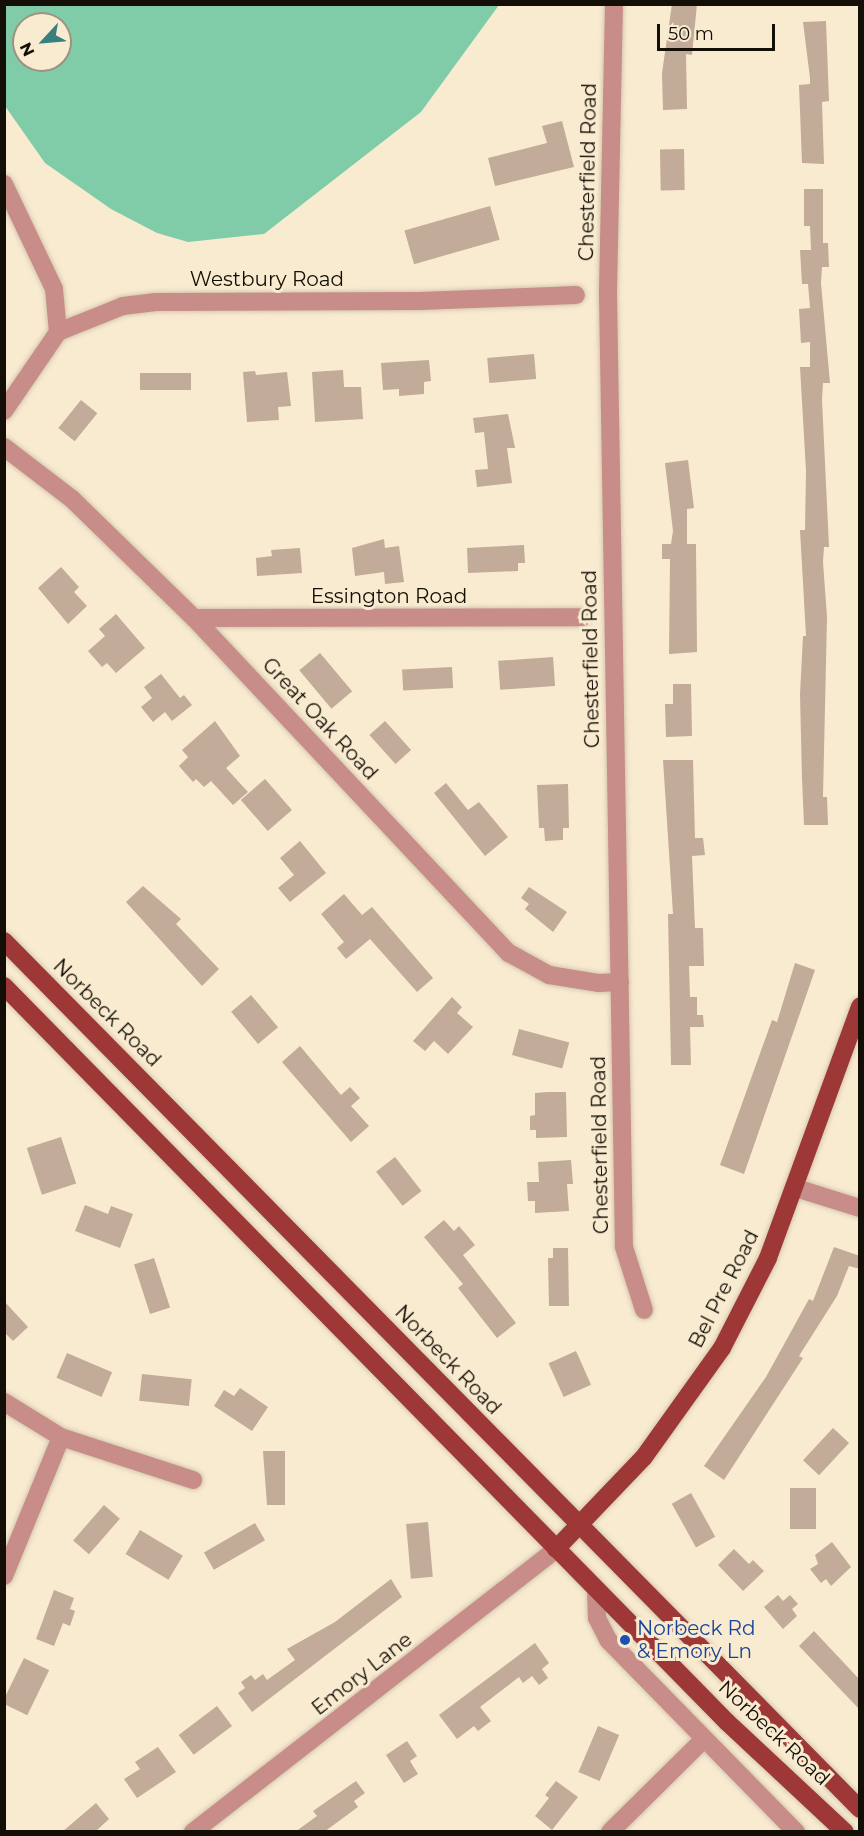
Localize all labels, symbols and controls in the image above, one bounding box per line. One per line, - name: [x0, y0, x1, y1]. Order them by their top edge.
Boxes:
- north arrow: [12, 12, 72, 72]
- scale bar: [660, 12, 778, 50]
- text: 50 m: [668, 23, 714, 45]
- text: N: [16, 39, 39, 59]
- street label: Chesterfield Road: [574, 83, 602, 261]
- street label: Westbury Road: [190, 267, 344, 291]
- street label: Chesterfield Road: [577, 570, 605, 748]
- street label: Essington Road: [311, 584, 467, 608]
- street label: Great Oak Road: [257, 653, 383, 785]
- street label: Norbeck Road: [48, 954, 166, 1072]
- street label: Chesterfield Road: [586, 1056, 614, 1234]
- street label: Bel Pre Road: [684, 1226, 764, 1352]
- street label: Norbeck Road: [390, 1300, 506, 1420]
- place label: Norbeck Rd & Emory Ln: [637, 1616, 756, 1663]
- street label: Emory Lane: [307, 1628, 417, 1720]
- marker: Norbeck Rd & Emory Ln: [618, 1633, 632, 1647]
- street label: Norbeck Road: [714, 1675, 834, 1791]

